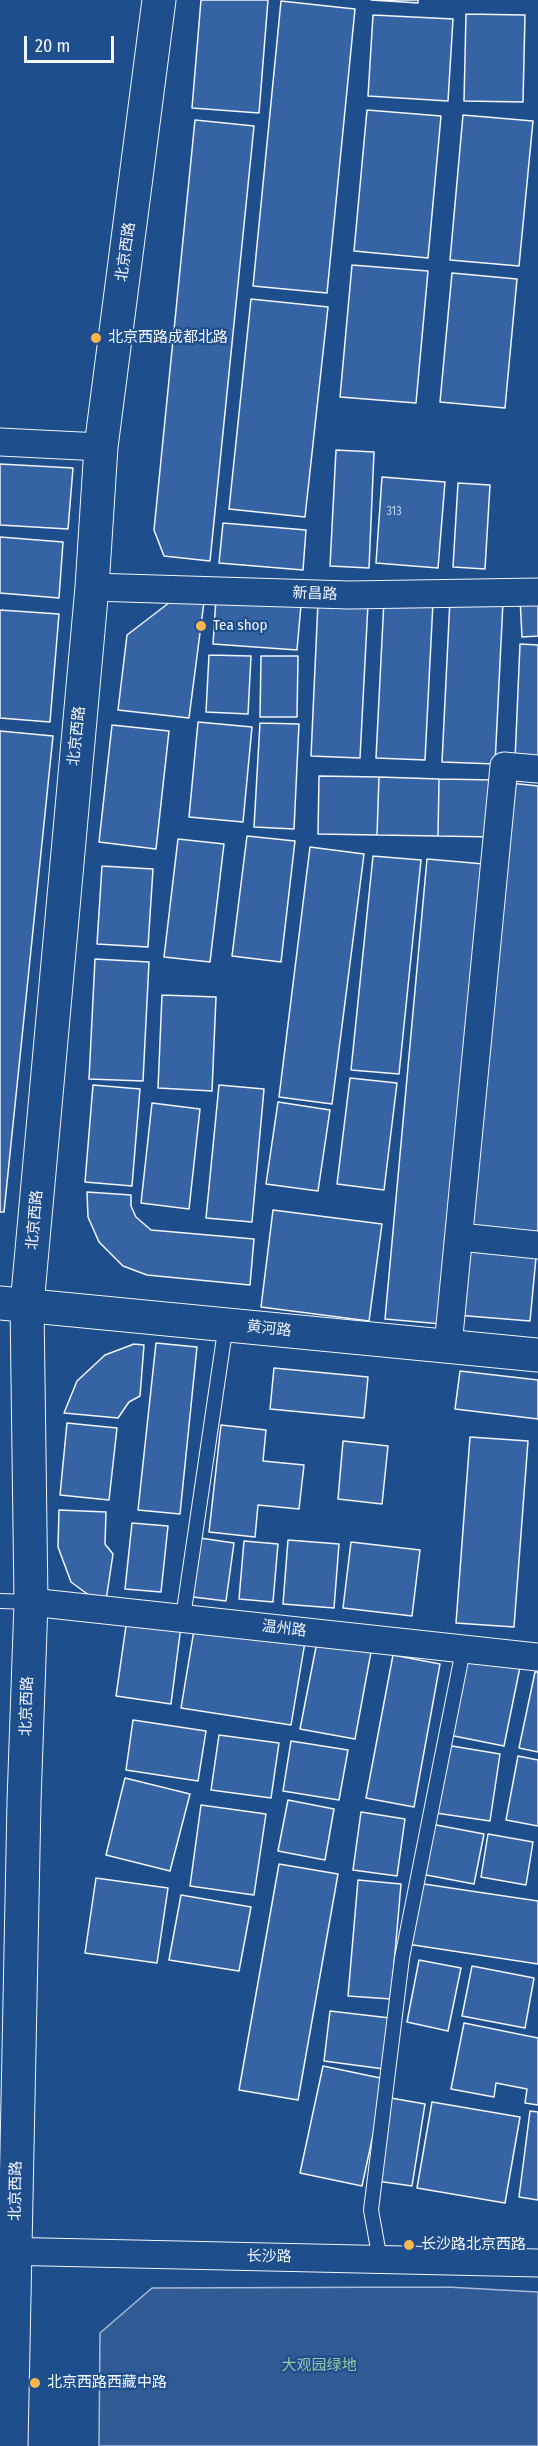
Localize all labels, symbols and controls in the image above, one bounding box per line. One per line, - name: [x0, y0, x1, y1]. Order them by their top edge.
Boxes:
- scale bar: [27, 24, 117, 62]
- text: 20 m: [35, 35, 70, 57]
- street label: 北京西路: [113, 221, 139, 283]
- place label: 北京西路成都北路: [108, 329, 228, 347]
- marker: 北京西路成都北路: [89, 331, 103, 345]
- house number: 313: [386, 505, 402, 519]
- street label: 新昌路: [292, 584, 338, 604]
- place label: Tea shop: [213, 617, 267, 635]
- marker: Tea shop: [194, 619, 208, 633]
- street label: 北京西路: [65, 705, 89, 767]
- street label: 北京西路: [23, 1189, 47, 1251]
- street label: 黄河路: [246, 1318, 292, 1340]
- street label: 温州路: [261, 1617, 307, 1641]
- street label: 北京西路: [17, 1676, 37, 1736]
- street label: 北京西路: [6, 2161, 26, 2221]
- place label: 长沙路北京西路: [421, 2236, 526, 2254]
- marker: 长沙路北京西路: [402, 2238, 416, 2252]
- street label: 长沙路: [246, 2248, 292, 2266]
- park label: 大观园绿地: [282, 2357, 356, 2375]
- place label: 北京西路西藏中路: [47, 2374, 167, 2392]
- marker: 北京西路西藏中路: [28, 2376, 42, 2390]

